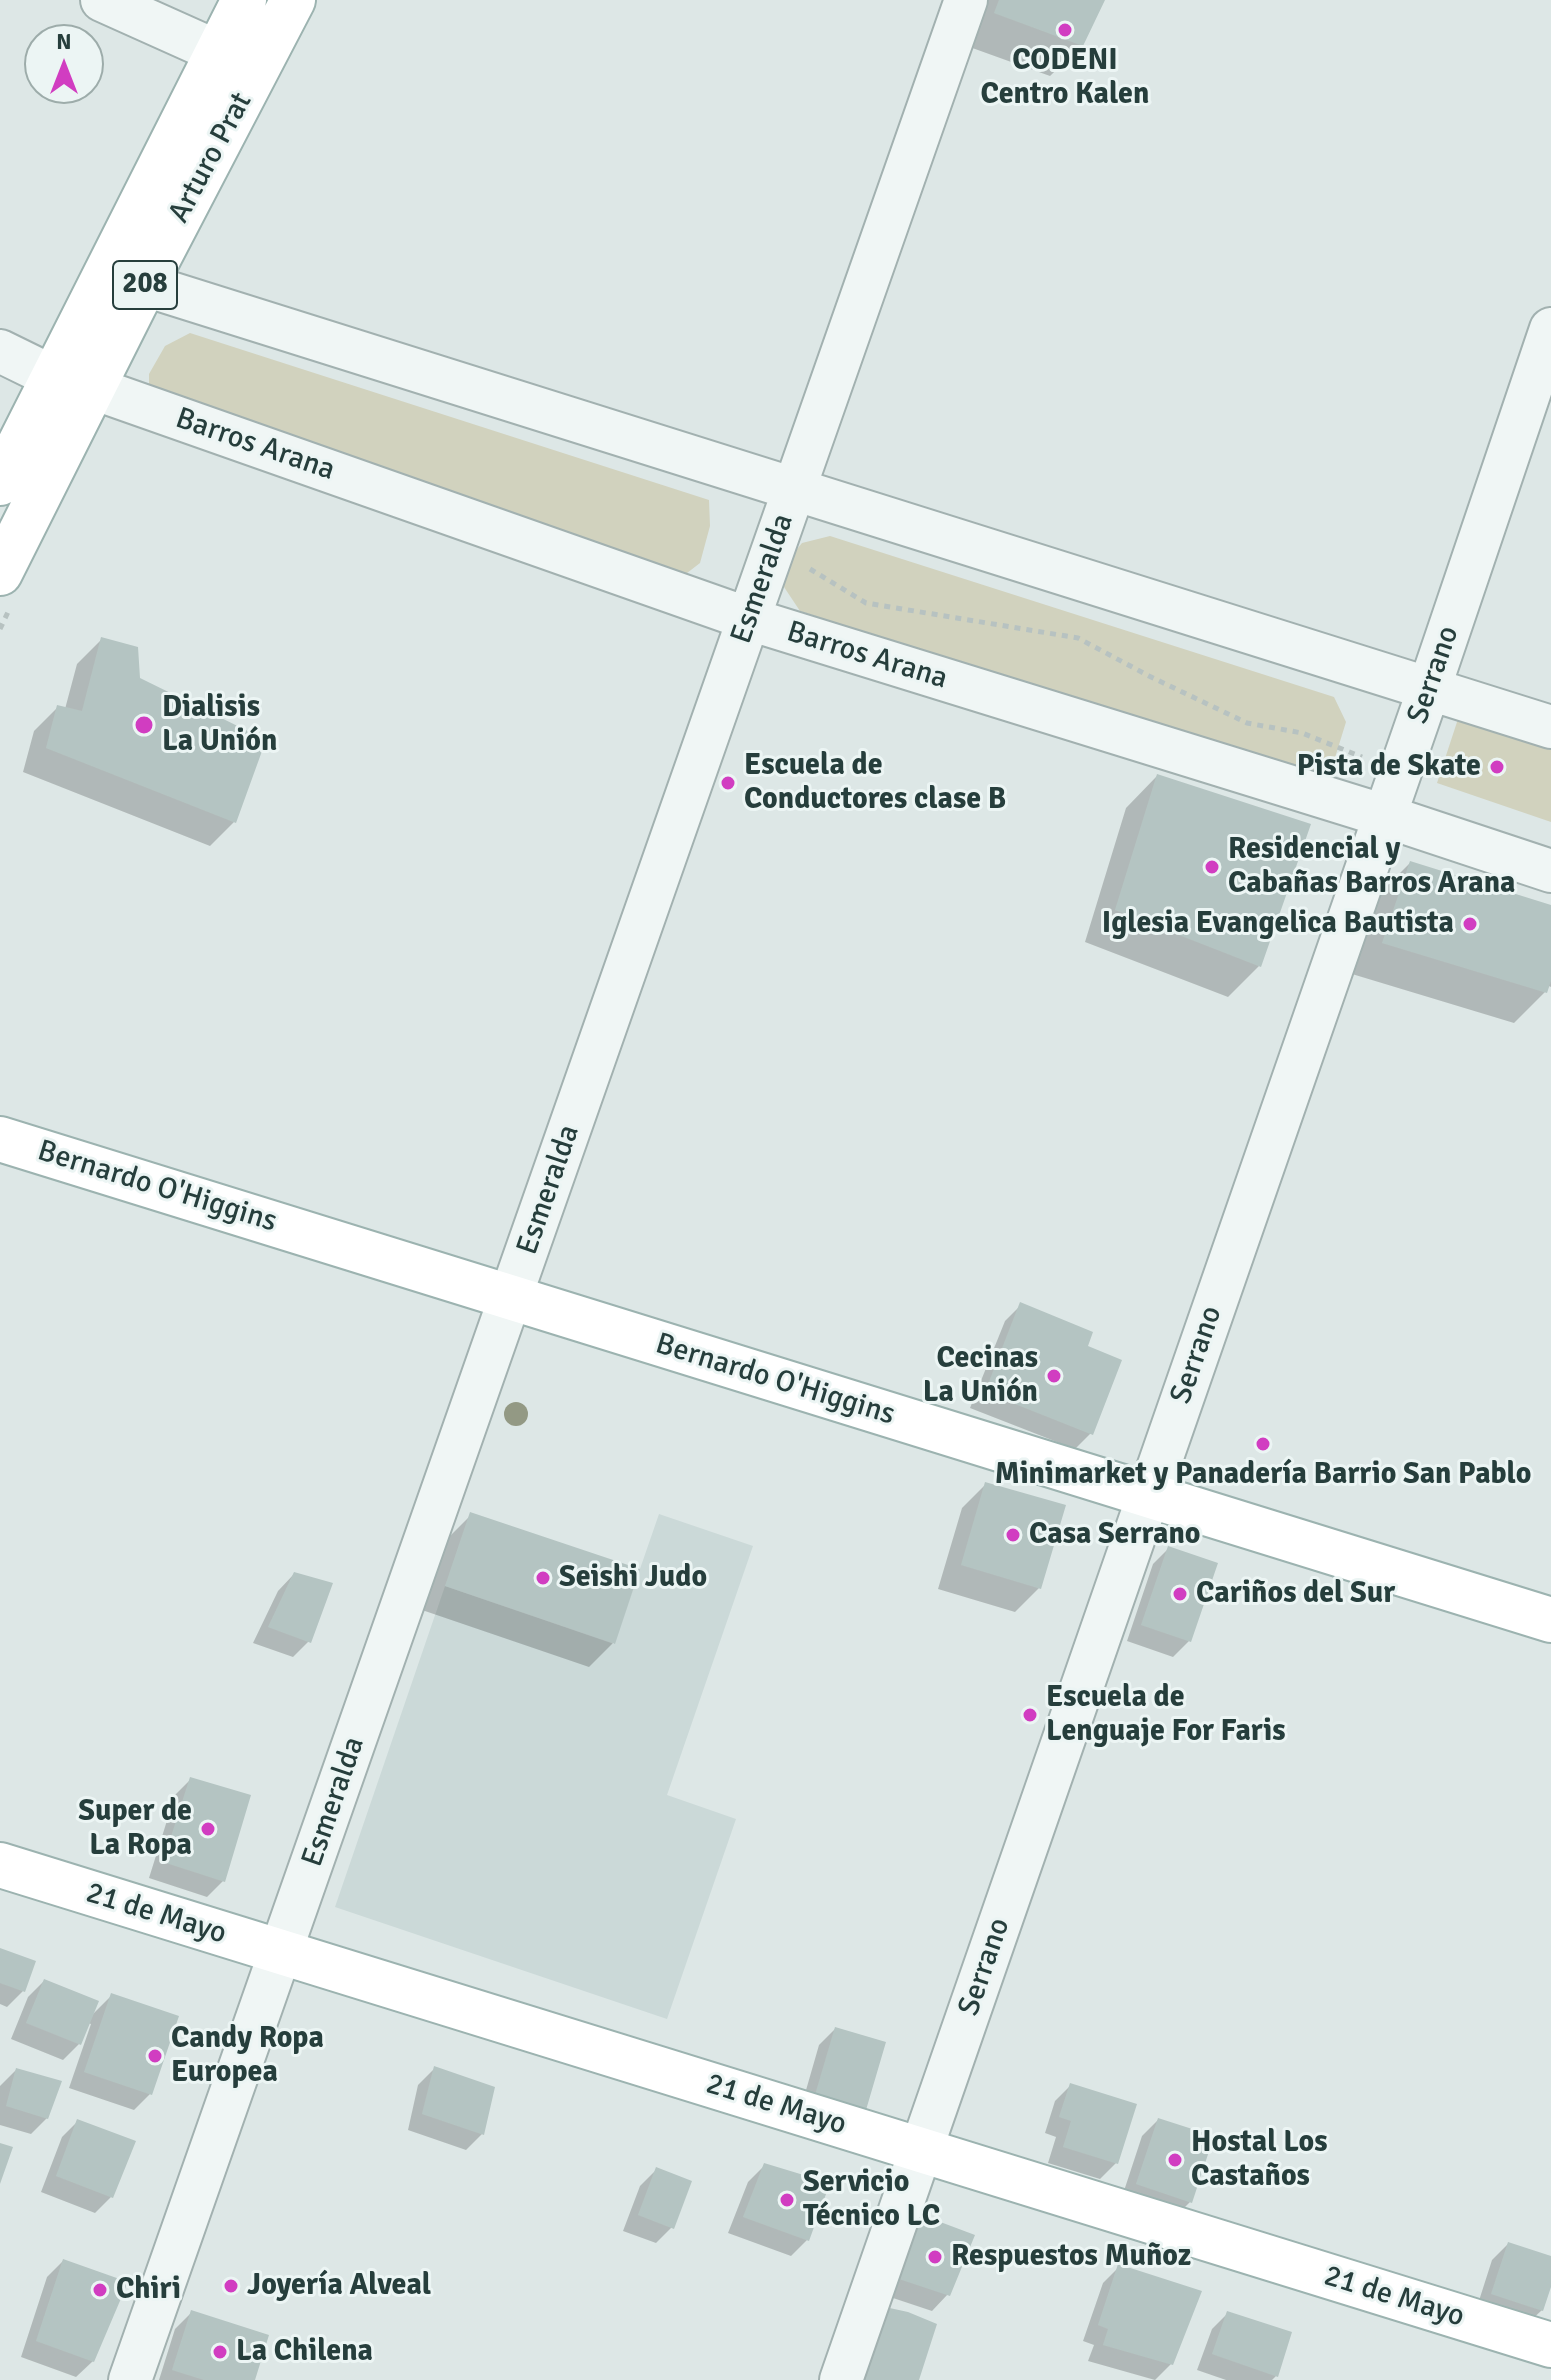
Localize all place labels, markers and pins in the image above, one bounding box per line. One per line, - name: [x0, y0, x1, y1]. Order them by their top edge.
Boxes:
- marker: CODENI Centro Kalen: [1056, 21, 1074, 39]
- place label: CODENI Centro Kalen: [981, 43, 1149, 114]
- place label: Dialisis La Unión: [162, 690, 277, 760]
- marker: Dialisis La Unión: [133, 714, 155, 736]
- place label: Escuela de Conductores clase B: [744, 748, 1006, 818]
- place label: Pista de Skate: [1297, 749, 1481, 785]
- marker: Pista de Skate: [1488, 758, 1506, 776]
- marker: Escuela de Conductores clase B: [719, 774, 737, 792]
- place label: Residencial y Cabañas Barros Arana: [1228, 832, 1515, 902]
- marker: Residencial y Cabañas Barros Arana: [1203, 858, 1221, 876]
- place label: Iglesia Evangelica Bautista: [1102, 906, 1454, 942]
- marker: Iglesia Evangelica Bautista: [1461, 915, 1479, 933]
- place label: Cecinas La Unión: [923, 1341, 1038, 1412]
- marker: Cecinas La Unión: [1045, 1367, 1063, 1385]
- marker: Minimarket y Panadería Barrio San Pablo: [1254, 1435, 1272, 1453]
- place label: Minimarket y Panadería Barrio San Pablo: [995, 1457, 1531, 1493]
- place label: Casa Serrano: [1029, 1517, 1201, 1553]
- marker: Casa Serrano: [1004, 1526, 1022, 1544]
- place label: Seishi Judo: [559, 1560, 707, 1596]
- marker: Seishi Judo: [534, 1569, 552, 1587]
- place label: Cariños del Sur: [1196, 1576, 1395, 1612]
- marker: Cariños del Sur: [1171, 1585, 1189, 1603]
- place label: Escuela de Lenguaje For Faris: [1046, 1680, 1286, 1750]
- marker: Escuela de Lenguaje For Faris: [1021, 1706, 1039, 1724]
- place label: Super de La Ropa: [78, 1794, 192, 1864]
- marker: Super de La Ropa: [199, 1820, 217, 1838]
- place label: Candy Ropa Europea: [171, 2021, 324, 2092]
- marker: Candy Ropa Europea: [146, 2047, 164, 2065]
- place label: Hostal Los Castaños: [1191, 2125, 1328, 2196]
- marker: Hostal Los Castaños: [1166, 2151, 1184, 2169]
- place label: Servicio Técnico LC: [803, 2165, 940, 2236]
- marker: Servicio Técnico LC: [778, 2191, 796, 2209]
- place label: Respuestos Muñoz: [951, 2239, 1191, 2275]
- marker: Respuestos Muñoz: [926, 2248, 944, 2266]
- place label: Joyería Alveal: [247, 2268, 431, 2304]
- place label: Chiri: [116, 2272, 181, 2308]
- marker: Joyería Alveal: [222, 2277, 240, 2295]
- marker: Chiri: [91, 2281, 109, 2299]
- place label: La Chilena: [236, 2334, 373, 2370]
- marker: La Chilena: [211, 2343, 229, 2361]

